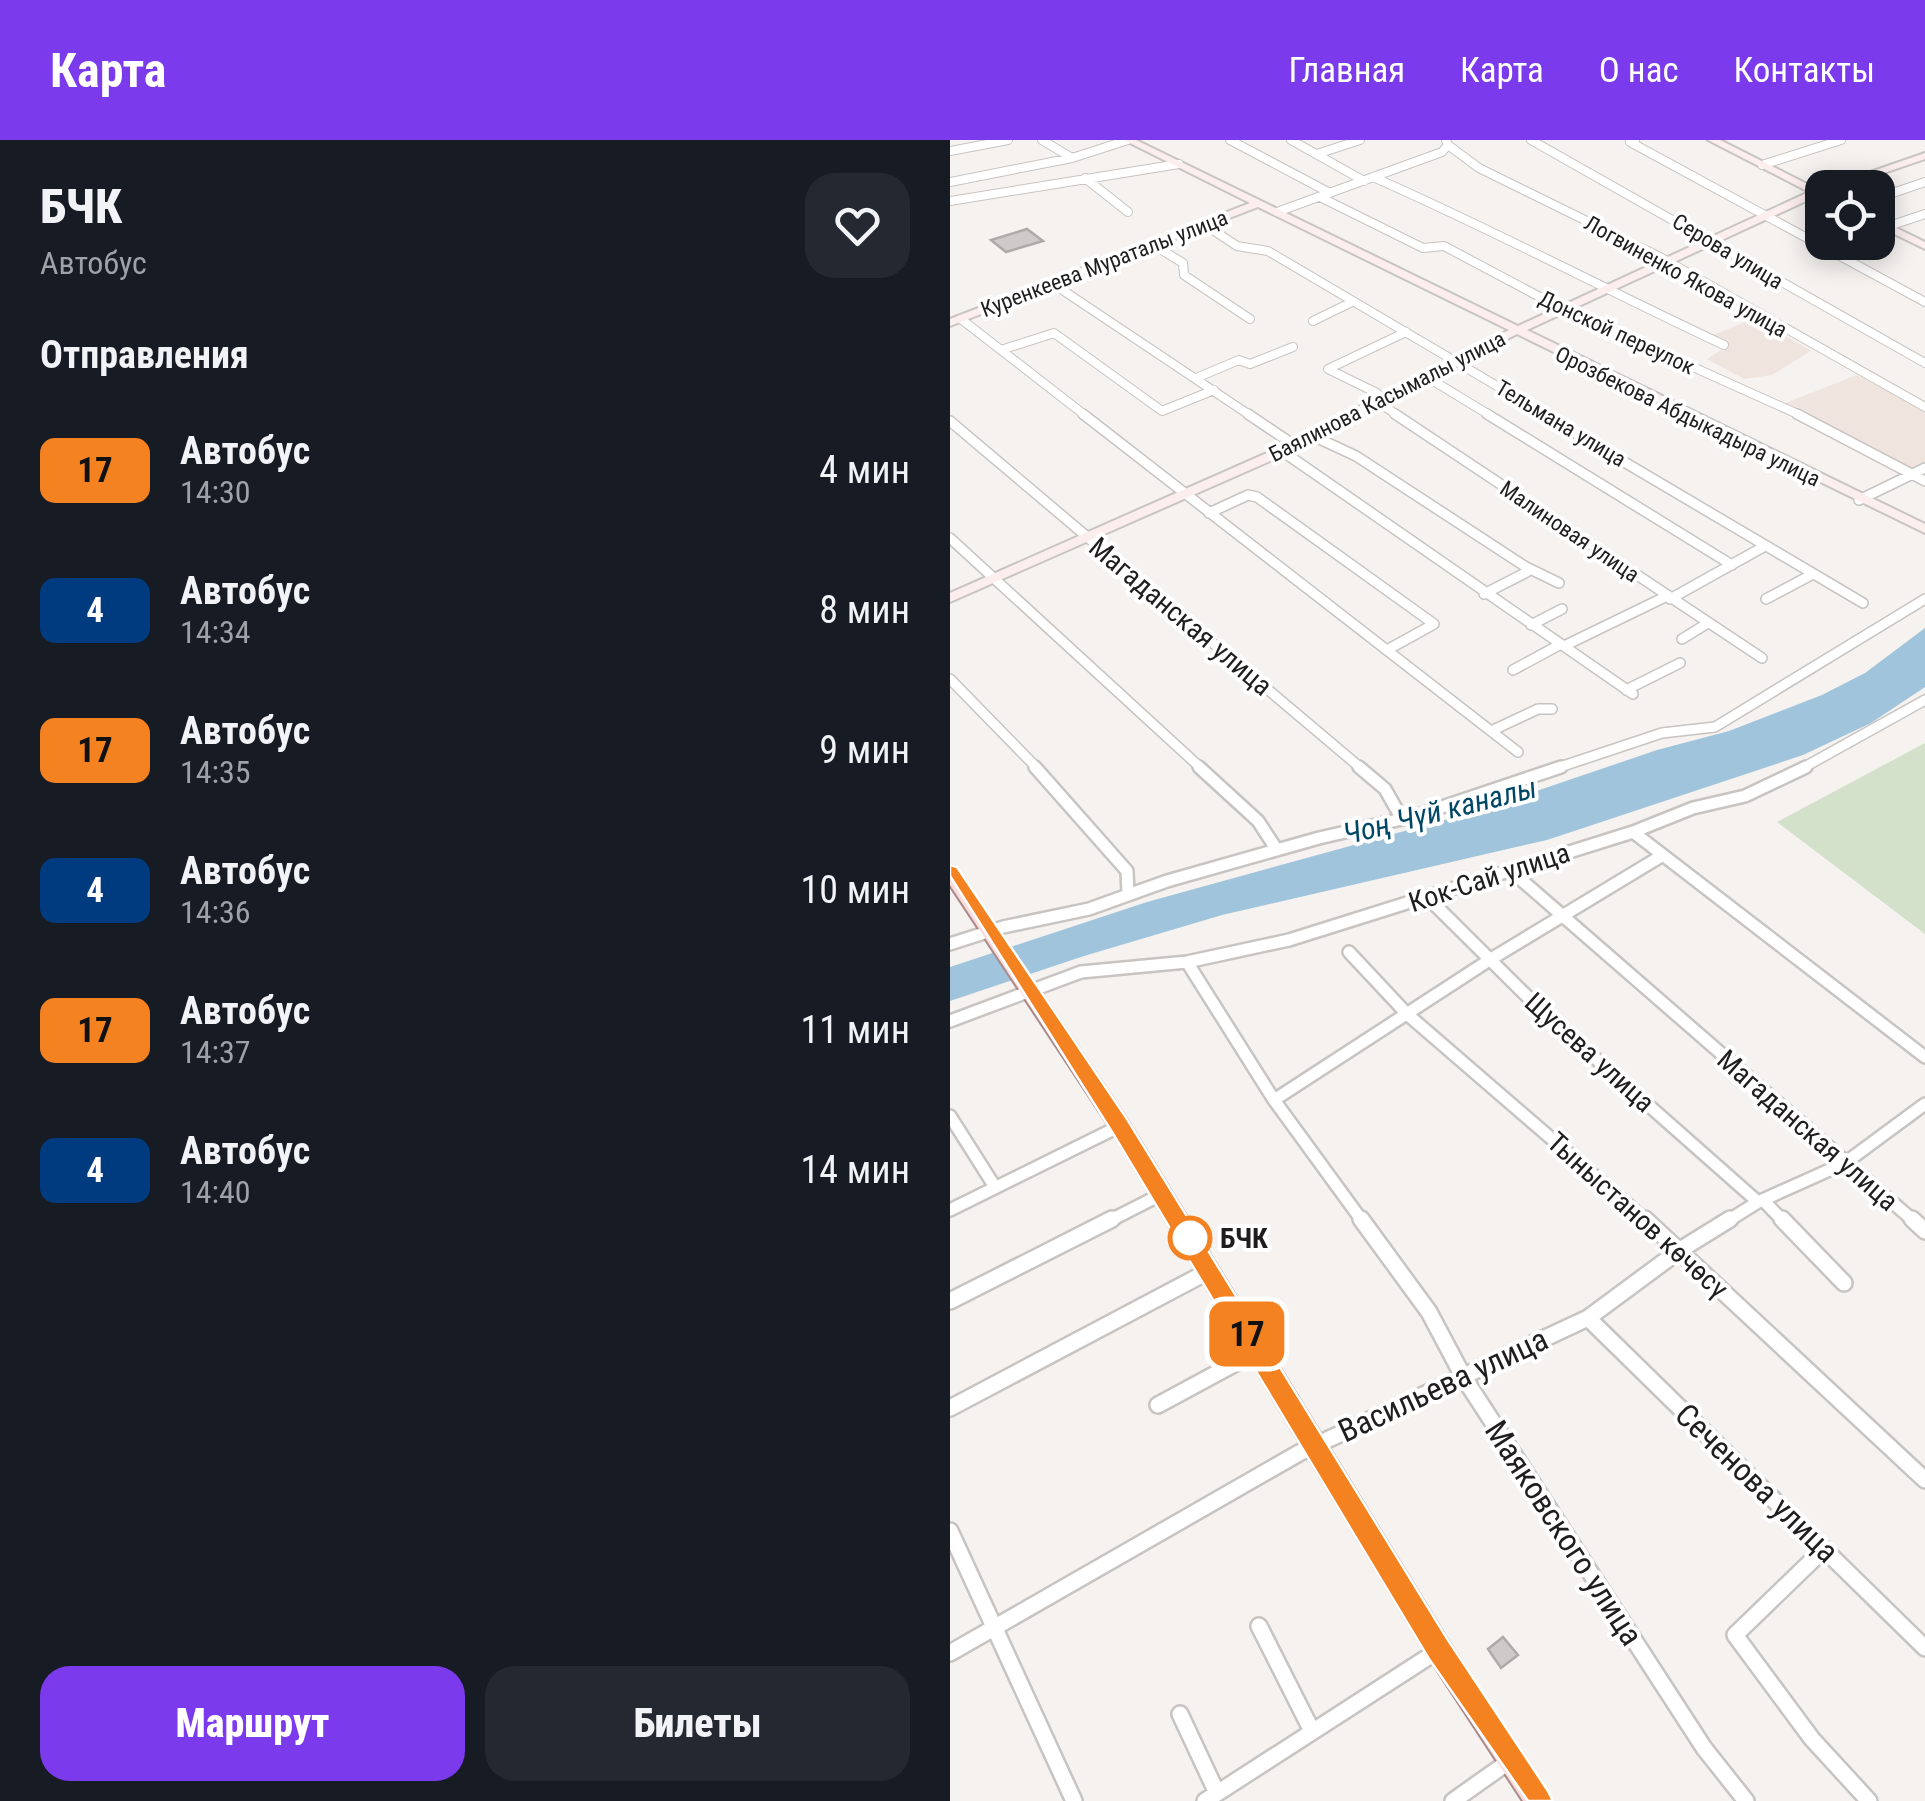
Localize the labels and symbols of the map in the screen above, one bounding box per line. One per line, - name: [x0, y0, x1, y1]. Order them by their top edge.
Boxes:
- street label: Куренкеева Мураталы улица: [977, 205, 1231, 322]
- street label: Серова улица: [1668, 209, 1788, 294]
- street label: Логвиненко Якова улица: [1580, 210, 1791, 343]
- street label: Донской переулок: [1535, 285, 1699, 380]
- street label: Баялинова Касымалы улица: [1265, 326, 1510, 467]
- street label: Орозбекова Абдыкадыра улица: [1551, 341, 1824, 492]
- street label: Тельмана улица: [1491, 375, 1630, 472]
- street label: Малиновая улица: [1495, 476, 1644, 587]
- street label: Магаданская улица: [1083, 530, 1279, 702]
- water label: Чоң Чүй каналы: [1339, 770, 1540, 851]
- street label: Кок-Сай улица: [1404, 836, 1574, 919]
- street label: Щусева улица: [1518, 986, 1661, 1119]
- street label: Магаданская улица: [1711, 1043, 1905, 1218]
- street label: Тыныстанов көчөсү: [1540, 1126, 1735, 1305]
- marker: БЧК: [1169, 1217, 1211, 1259]
- place label: БЧК: [1220, 1222, 1268, 1255]
- line badge: 17: [1202, 1302, 1292, 1366]
- street label: Васильева улица: [1332, 1320, 1554, 1450]
- street label: Сеченова улица: [1668, 1396, 1846, 1570]
- street label: Маяковского улица: [1477, 1413, 1651, 1653]

